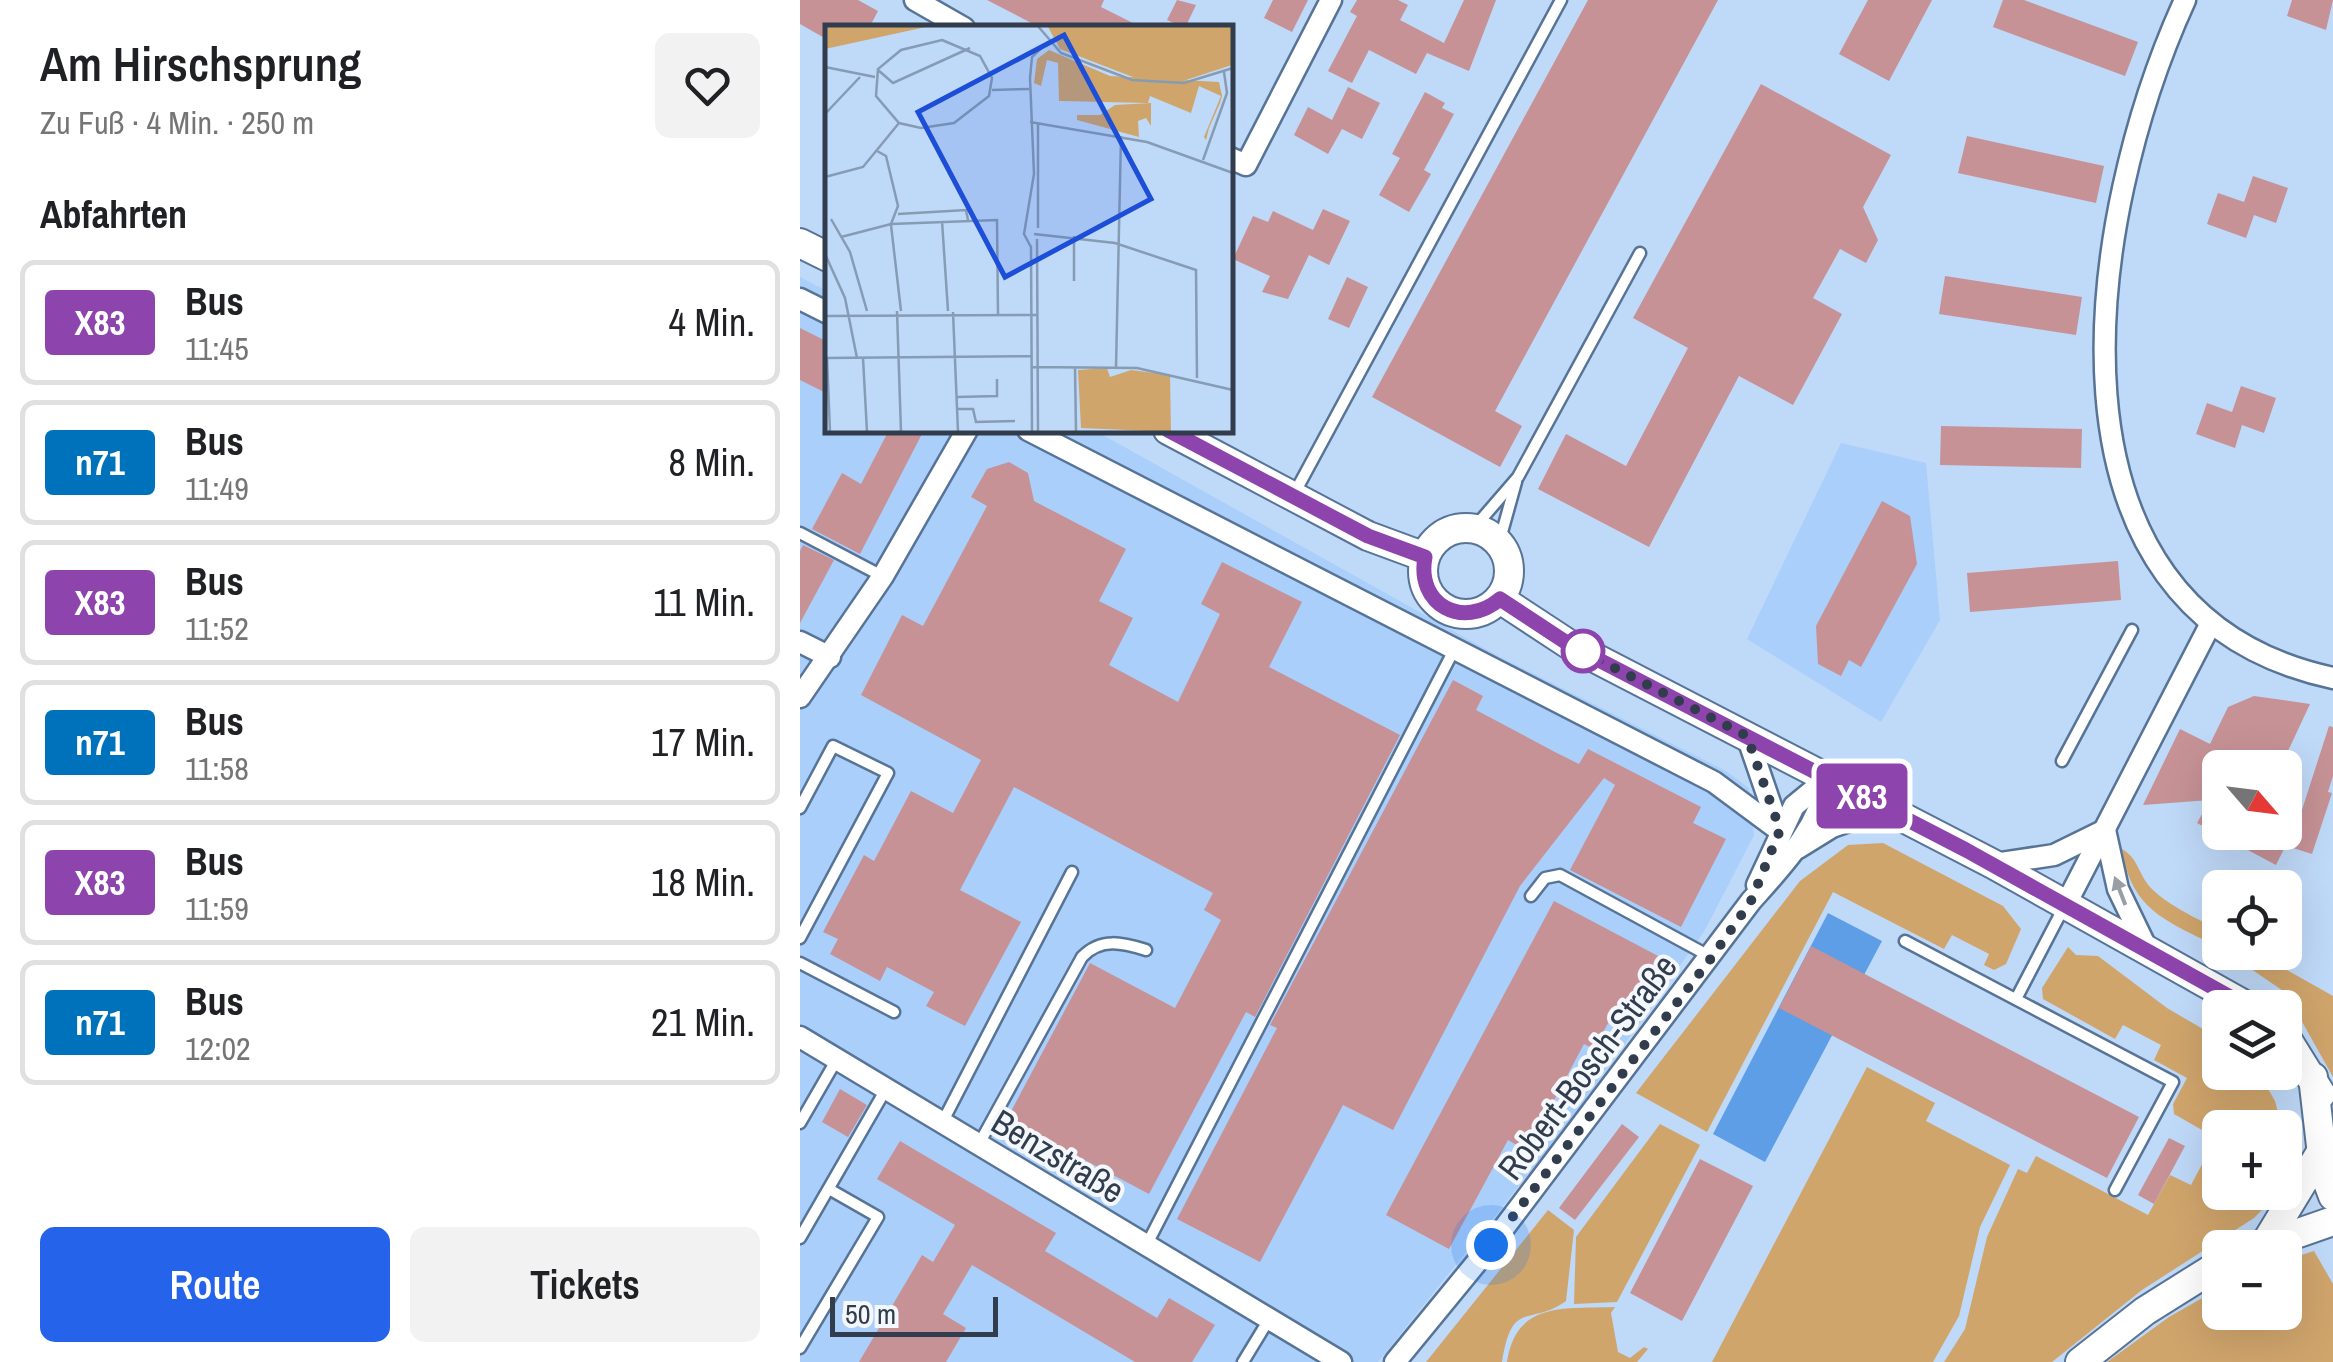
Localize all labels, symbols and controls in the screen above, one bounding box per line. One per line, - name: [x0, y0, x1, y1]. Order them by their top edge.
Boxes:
- inset map: [825, 25, 1232, 432]
- text: Am Hirschsprung: [40, 31, 361, 96]
- button: heart: [655, 33, 760, 138]
- text: Zu Fuß · 4 Min. · 250 m: [40, 101, 314, 144]
- text: Abfahrten: [40, 189, 187, 240]
- text: Bus: [185, 276, 244, 327]
- text: 4 Min.: [668, 297, 755, 348]
- text: X83: [74, 299, 126, 346]
- text: 11:45: [185, 327, 249, 370]
- text: Bus: [185, 416, 244, 467]
- text: 8 Min.: [668, 437, 755, 488]
- text: n71: [75, 439, 125, 486]
- text: 11:49: [185, 467, 249, 510]
- text: Bus: [185, 556, 244, 607]
- text: 11 Min.: [653, 577, 755, 628]
- text: X83: [74, 579, 126, 626]
- text: 11:52: [185, 607, 249, 650]
- unlabelled marker: [1562, 630, 1604, 672]
- text: Bus: [185, 696, 244, 747]
- text: 17 Min.: [651, 717, 755, 768]
- text: n71: [75, 719, 125, 766]
- text: 11:58: [185, 747, 249, 790]
- north arrow: [2202, 750, 2302, 850]
- map controls: [2202, 750, 2302, 1330]
- line badge: X83: [1804, 764, 1920, 828]
- text: X83: [1836, 773, 1888, 820]
- text: Bus: [185, 836, 244, 887]
- text: 18 Min.: [651, 857, 755, 908]
- text: X83: [74, 859, 126, 906]
- button: locate: [2202, 870, 2302, 970]
- one-way arrow: [2112, 875, 2127, 905]
- text: 11:59: [185, 887, 249, 930]
- street label: Robert-Bosch-Straße: [1487, 945, 1687, 1189]
- text: Bus: [185, 976, 244, 1027]
- button: layers: [2202, 990, 2302, 1090]
- text: 21 Min.: [651, 997, 755, 1048]
- text: n71: [75, 999, 125, 1046]
- text: 12:02: [185, 1027, 251, 1070]
- street label: Benzstraße: [983, 1098, 1133, 1214]
- button: +: [2202, 1110, 2302, 1210]
- your location: [1466, 1220, 1516, 1270]
- button: Route: [40, 1227, 390, 1342]
- button: Tickets: [410, 1227, 760, 1342]
- button: −: [2202, 1230, 2302, 1330]
- scale bar: [830, 1292, 998, 1336]
- text: 50 m: [845, 1295, 896, 1333]

